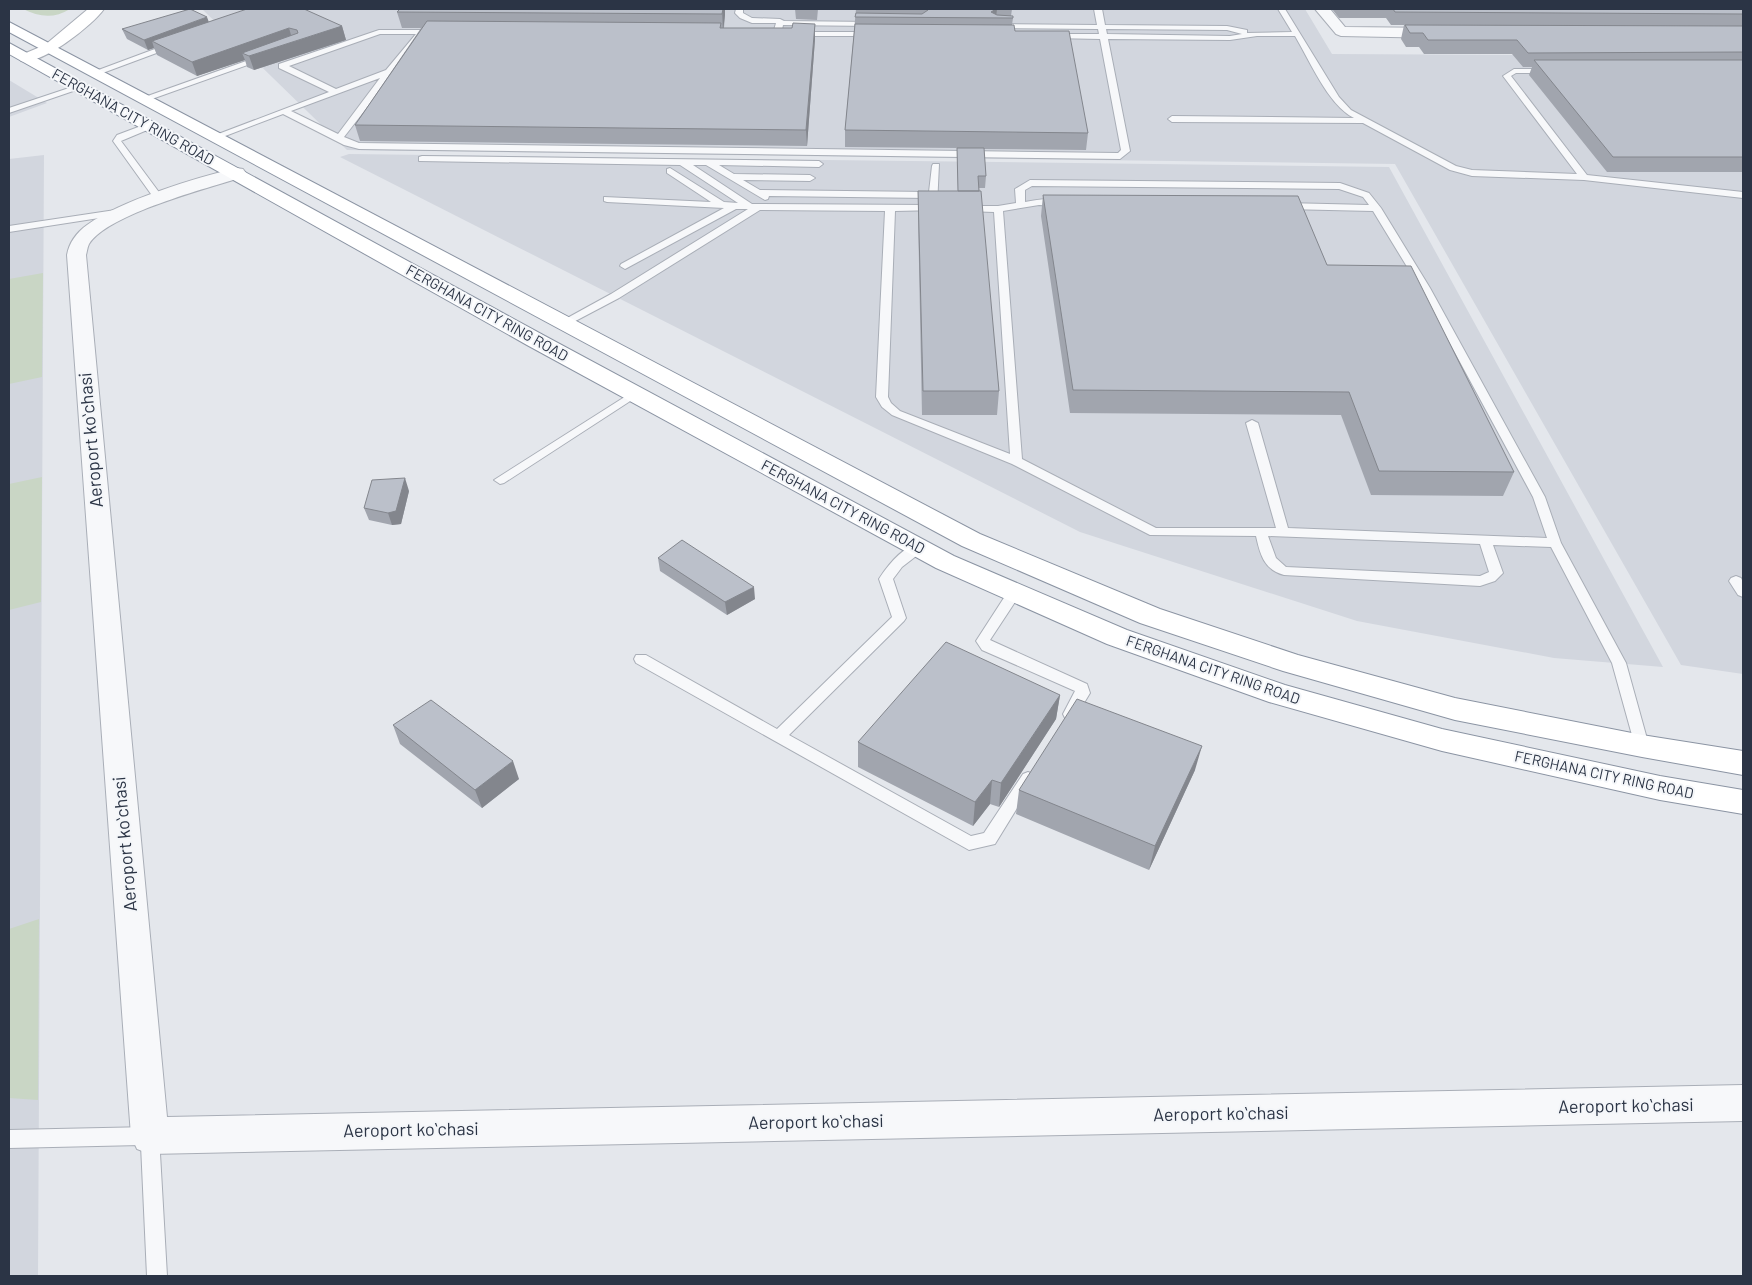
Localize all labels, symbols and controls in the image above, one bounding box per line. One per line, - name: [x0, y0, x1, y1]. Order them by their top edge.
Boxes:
- street label: FERGHANA CITY RING ROAD: [49, 64, 218, 168]
- street label: FERGHANA CITY RING ROAD: [403, 260, 572, 364]
- street label: Aeroport koʻchasi: [73, 372, 107, 509]
- street label: FERGHANA CITY RING ROAD: [759, 455, 928, 557]
- street label: FERGHANA CITY RING ROAD: [1124, 631, 1303, 707]
- street label: FERGHANA CITY RING ROAD: [1513, 746, 1695, 802]
- street label: Aeroport koʻchasi: [107, 776, 141, 913]
- street label: Aeroport koʻchasi: [1558, 1093, 1694, 1117]
- street label: Aeroport koʻchasi: [1153, 1101, 1289, 1125]
- street label: Aeroport koʻchasi: [748, 1109, 884, 1133]
- street label: Aeroport koʻchasi: [343, 1117, 479, 1141]

